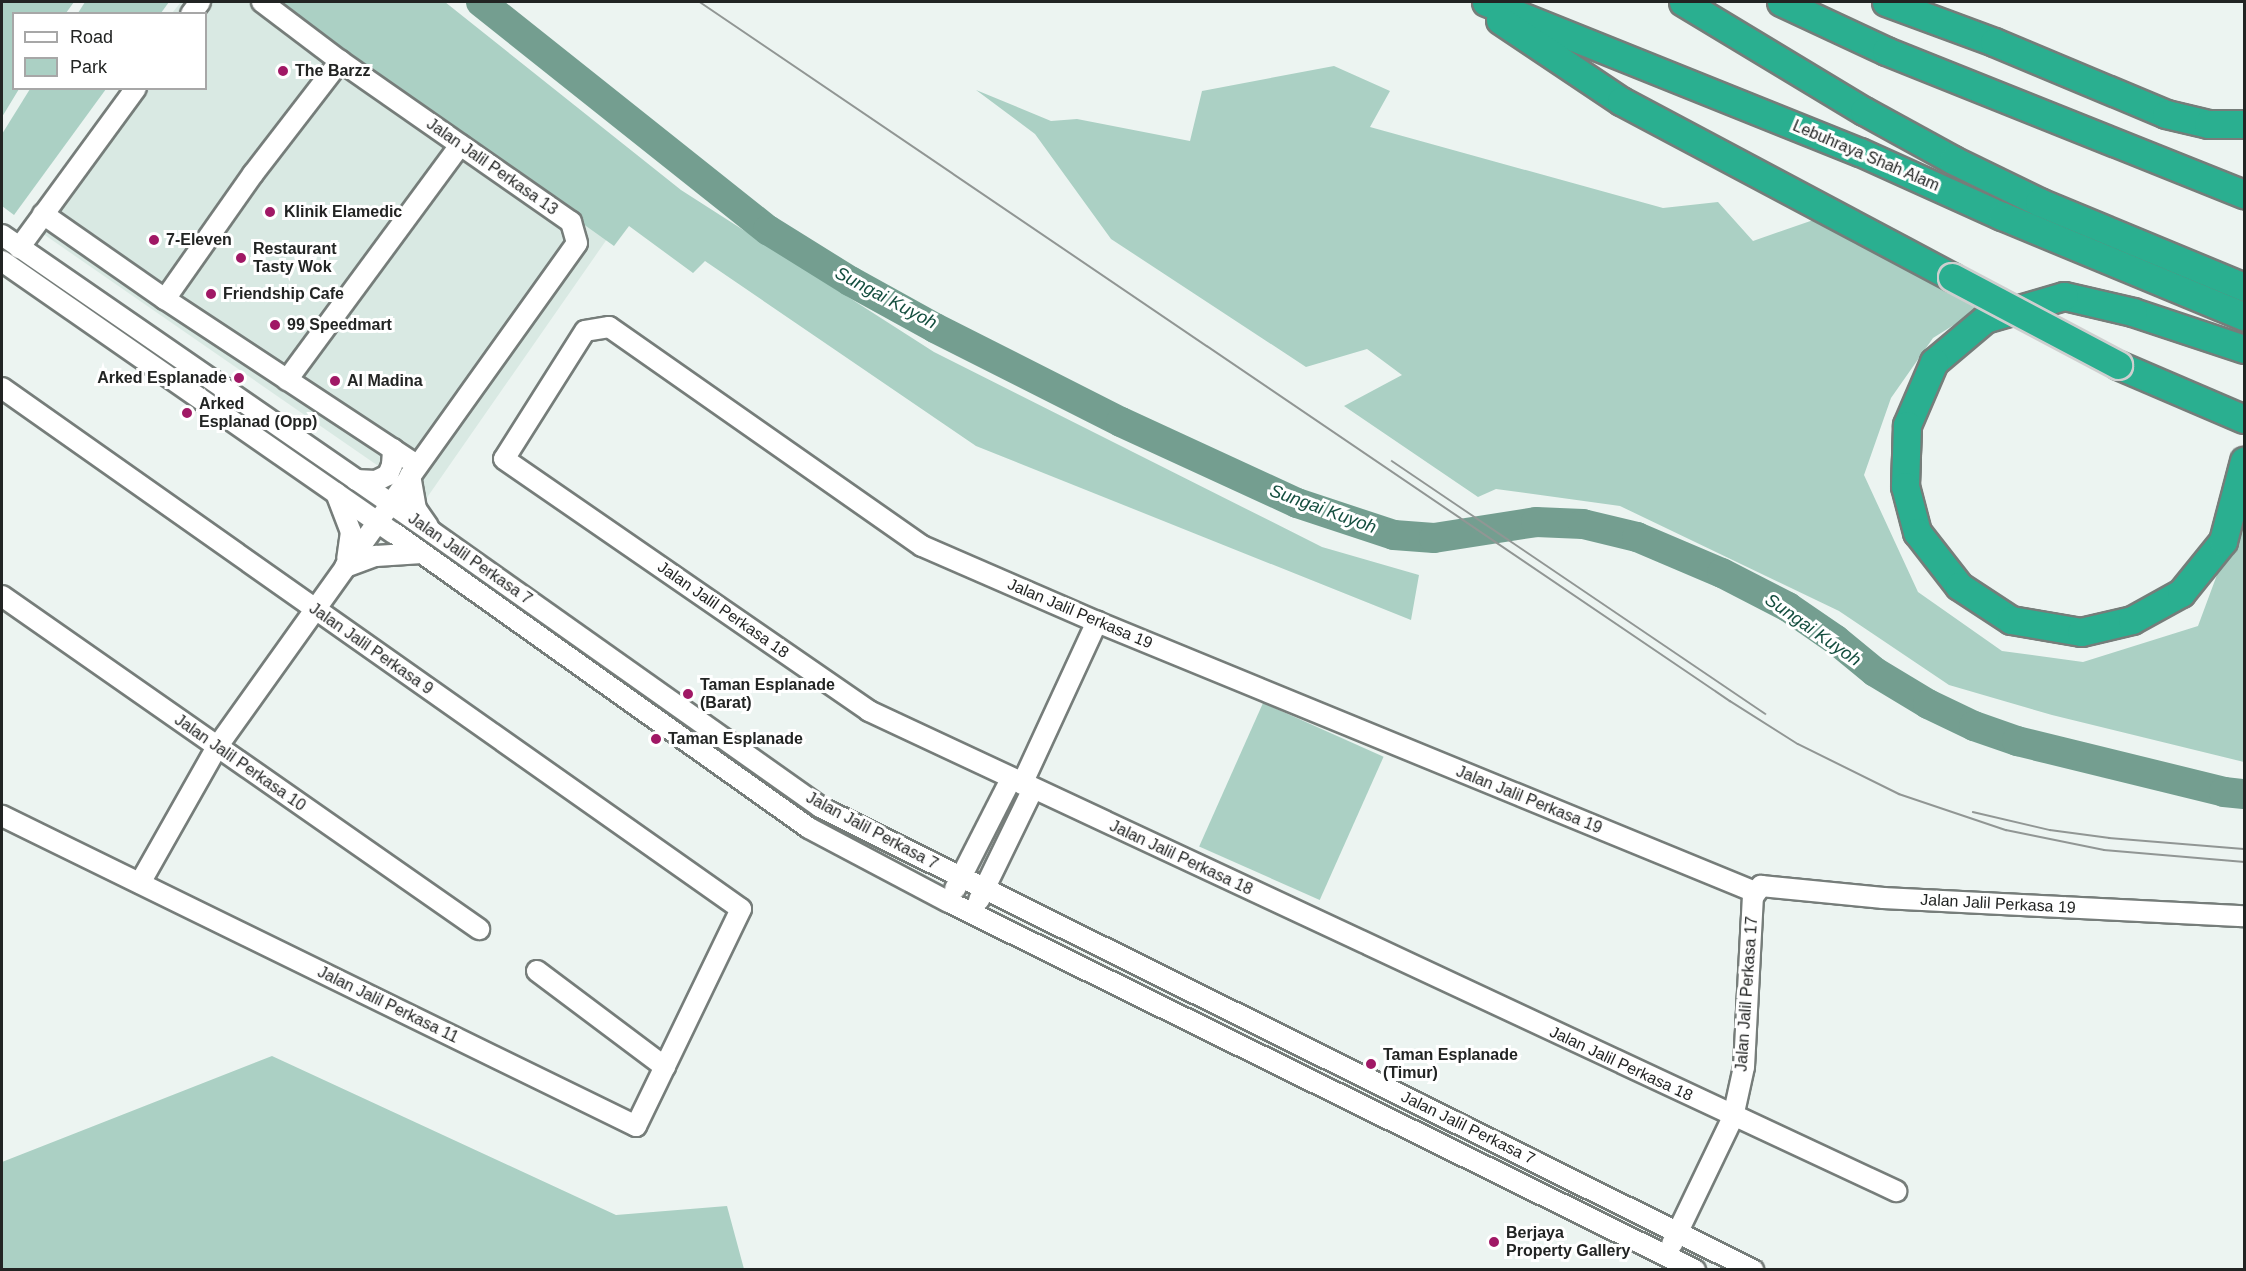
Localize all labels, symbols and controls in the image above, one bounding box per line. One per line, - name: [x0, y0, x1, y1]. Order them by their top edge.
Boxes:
- legend: [12, 12, 207, 90]
- text: Road: [70, 27, 113, 47]
- text: Park: [70, 57, 107, 77]
- place label: The Barzz: [295, 61, 371, 81]
- marker: The Barzz: [276, 64, 290, 78]
- street label: Jalan Jalil Perkasa 13: [423, 115, 561, 219]
- street label: Lebuhraya Shah Alam: [1789, 116, 1943, 196]
- place label: Klinik Elamedic: [284, 202, 402, 222]
- marker: Klinik Elamedic: [261, 203, 279, 221]
- place label: 7-Eleven: [166, 230, 232, 250]
- marker: 7-Eleven: [147, 233, 161, 247]
- place label: Restaurant Tasty Wok: [253, 239, 337, 277]
- marker: Restaurant Tasty Wok: [234, 251, 248, 265]
- water label: Sungai Kuyoh: [831, 262, 941, 334]
- place label: Friendship Cafe: [223, 284, 344, 304]
- marker: Friendship Cafe: [204, 287, 218, 301]
- place label: 99 Speedmart: [287, 315, 392, 335]
- marker: 99 Speedmart: [268, 318, 282, 332]
- place label: Arked Esplanade: [97, 368, 227, 388]
- marker: Arked Esplanade: [232, 371, 246, 385]
- place label: Al Madina: [347, 371, 423, 391]
- marker: Al Madina: [328, 374, 342, 388]
- place label: Arked Esplanad (Opp): [199, 394, 317, 432]
- marker: Arked Esplanad (Opp): [180, 406, 194, 420]
- water label: Sungai Kuyoh: [1267, 480, 1379, 538]
- street label: Jalan Jalil Perkasa 7: [404, 509, 536, 609]
- street label: Jalan Jalil Perkasa 18: [654, 558, 792, 662]
- street label: Jalan Jalil Perkasa 19: [1005, 575, 1155, 653]
- water label: Sungai Kuyoh: [1761, 589, 1865, 671]
- street label: Jalan Jalil Perkasa 9: [305, 599, 437, 699]
- place label: Taman Esplanade (Barat): [700, 675, 835, 713]
- marker: Taman Esplanade (Barat): [681, 687, 695, 701]
- street label: Jalan Jalil Perkasa 10: [171, 711, 309, 815]
- place label: Taman Esplanade: [668, 729, 803, 749]
- marker: Taman Esplanade: [649, 732, 663, 746]
- street label: Jalan Jalil Perkasa 19: [1453, 762, 1605, 838]
- street label: Jalan Jalil Perkasa 7: [803, 788, 941, 874]
- street label: Jalan Jalil Perkasa 18: [1106, 816, 1256, 900]
- street label: Jalan Jalil Perkasa 19: [1920, 890, 2076, 918]
- street label: Jalan Jalil Perkasa 17: [1732, 916, 1762, 1072]
- street label: Jalan Jalil Perkasa 11: [314, 963, 462, 1047]
- street label: Jalan Jalil Perkasa 18: [1546, 1022, 1696, 1106]
- place label: Taman Esplanade (Timur): [1383, 1045, 1518, 1083]
- marker: Taman Esplanade (Timur): [1364, 1057, 1378, 1071]
- street label: Jalan Jalil Perkasa 7: [1398, 1087, 1538, 1169]
- place label: Berjaya Property Gallery: [1506, 1223, 1630, 1261]
- marker: Berjaya Property Gallery: [1487, 1235, 1501, 1249]

